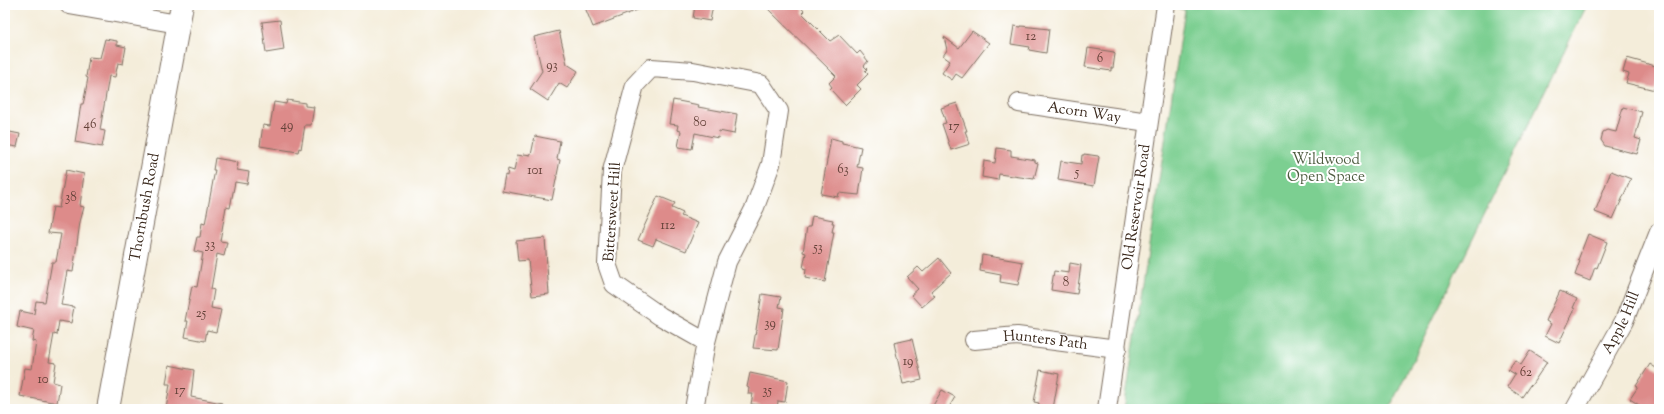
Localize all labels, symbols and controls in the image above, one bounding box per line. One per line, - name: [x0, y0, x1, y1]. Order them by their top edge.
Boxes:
- house number: 12: [1026, 28, 1036, 46]
- house number: 6: [1097, 50, 1103, 68]
- house number: 93: [546, 57, 558, 75]
- street label: Acorn Way: [1046, 97, 1123, 128]
- house number: 80: [693, 114, 707, 132]
- house number: 46: [84, 116, 96, 134]
- house number: 49: [281, 117, 293, 135]
- house number: 17: [949, 118, 960, 136]
- street label: Old Reservoir Road: [1117, 142, 1156, 271]
- park label: Wildwood Open Space: [1287, 150, 1365, 188]
- street label: Thornbush Road: [125, 151, 165, 264]
- street label: Bittersweet Hill: [599, 161, 627, 263]
- house number: 63: [837, 161, 849, 179]
- house number: 101: [527, 162, 543, 180]
- house number: 5: [1074, 164, 1080, 182]
- house number: 38: [65, 189, 77, 207]
- house number: 112: [661, 217, 675, 235]
- house number: 33: [205, 236, 215, 254]
- house number: 53: [812, 239, 823, 257]
- house number: 8: [1063, 274, 1069, 292]
- street label: Apple Hill: [1597, 288, 1645, 358]
- house number: 25: [196, 305, 207, 323]
- house number: 39: [764, 315, 776, 333]
- street label: Hunters Path: [1002, 325, 1089, 356]
- house number: 19: [903, 353, 913, 371]
- house number: 62: [1520, 364, 1532, 382]
- house number: 10: [37, 371, 49, 389]
- house number: 17: [175, 382, 186, 400]
- house number: 35: [762, 382, 772, 400]

